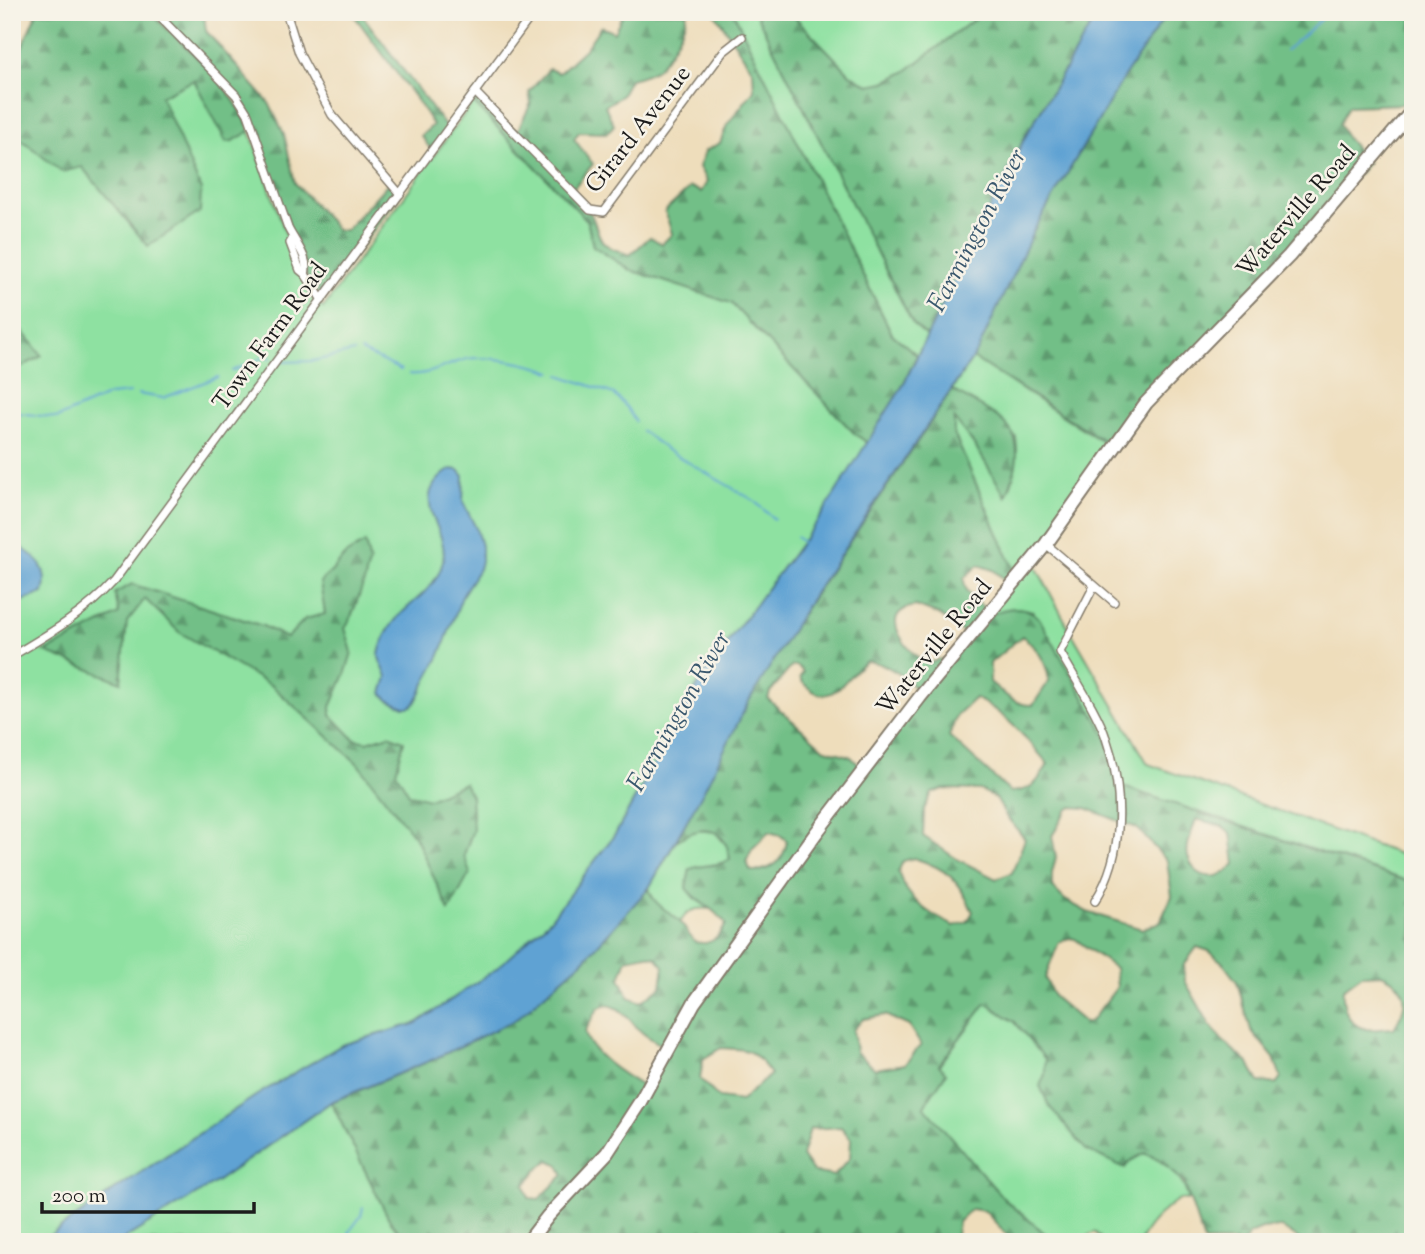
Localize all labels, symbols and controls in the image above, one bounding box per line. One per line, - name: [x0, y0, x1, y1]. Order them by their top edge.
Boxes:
- street label: Girard Avenue: [578, 59, 700, 201]
- street label: Waterville Road: [1229, 137, 1365, 286]
- water label: Farmington River: [919, 143, 1037, 319]
- street label: Town Farm Road: [206, 255, 337, 418]
- street label: Waterville Road: [869, 572, 1001, 724]
- water label: Farmington River: [619, 625, 741, 799]
- scale bar: [42, 1170, 254, 1214]
- text: 200 m: [52, 1182, 106, 1212]

